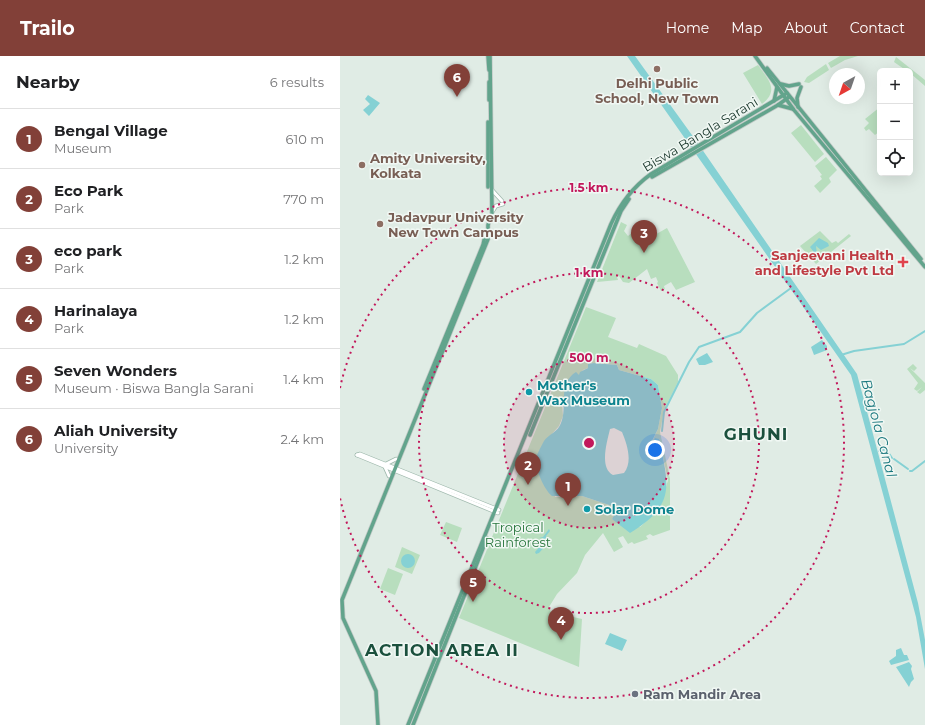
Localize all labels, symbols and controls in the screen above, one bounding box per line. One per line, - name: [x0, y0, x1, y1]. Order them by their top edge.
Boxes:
- text: Trailo: [20, 17, 75, 40]
- text: Home: [666, 19, 709, 37]
- text: Map: [731, 19, 762, 37]
- text: About: [784, 19, 828, 37]
- text: Contact: [850, 19, 905, 37]
- pin: 6: [444, 64, 470, 97]
- marker: Delhi Public School, New Town: [652, 64, 662, 74]
- north arrow: [829, 68, 865, 104]
- map controls: [877, 68, 913, 176]
- button: +: [877, 68, 913, 104]
- text: Nearby: [16, 72, 80, 92]
- text: 6 results: [270, 74, 324, 90]
- place label: Delhi Public School, New Town: [595, 75, 719, 106]
- street label: Biswa Bangla Sarani: [639, 93, 761, 175]
- button: −: [877, 104, 913, 140]
- text: Bengal Village: [54, 121, 168, 140]
- text: 1: [26, 131, 32, 147]
- text: 610 m: [286, 131, 324, 147]
- text: Museum: [54, 140, 112, 156]
- button: locate: [877, 140, 913, 176]
- place label: Amity University, Kolkata: [369, 150, 486, 181]
- marker: Amity University, Kolkata: [357, 160, 367, 170]
- text: 1.5 km: [570, 180, 608, 195]
- text: Eco Park: [54, 181, 123, 200]
- text: 2: [25, 191, 33, 207]
- text: 770 m: [283, 191, 324, 207]
- text: Park: [54, 200, 84, 216]
- place label: Jadavpur University New Town Campus: [387, 209, 524, 240]
- marker: Jadavpur University New Town Campus: [375, 219, 385, 229]
- pin: 3: [631, 220, 657, 253]
- text: eco park: [54, 241, 122, 260]
- place label: Sanjeevani Health and Lifestyle Pvt Ltd: [755, 247, 894, 278]
- text: 3: [25, 251, 33, 267]
- text: 1.2 km: [284, 251, 324, 267]
- marker: Sanjeevani Health and Lifestyle Pvt Ltd: [897, 256, 909, 268]
- text: Park: [54, 260, 84, 276]
- text: 1 km: [575, 265, 603, 280]
- text: Harinalaya: [54, 301, 137, 320]
- text: 4: [25, 311, 33, 327]
- text: 1.2 km: [284, 311, 324, 327]
- text: Park: [54, 320, 84, 336]
- text: 500 m: [569, 350, 609, 365]
- text: Seven Wonders: [54, 361, 177, 380]
- text: 5: [25, 371, 33, 387]
- text: 1.4 km: [283, 371, 324, 387]
- place label: Mother's Wax Museum: [537, 377, 630, 408]
- water label: Bagjola Canal: [857, 377, 901, 479]
- text: Museum · Biswa Bangla Sarani: [54, 380, 254, 396]
- marker: Mother's Wax Museum: [524, 387, 534, 397]
- text: Aliah University: [54, 421, 177, 440]
- district label: GHUNI: [724, 424, 788, 444]
- text: 6: [25, 431, 33, 447]
- text: 2.4 km: [280, 431, 324, 447]
- centre of rings: [582, 436, 596, 450]
- text: University: [54, 440, 118, 456]
- your location: [645, 440, 665, 460]
- pin: 2: [515, 452, 541, 485]
- pin: 1: [555, 473, 581, 506]
- place label: Solar Dome: [595, 501, 674, 517]
- marker: Solar Dome: [582, 504, 592, 514]
- park label: Tropical Rainforest: [485, 519, 551, 550]
- pin: 5: [460, 569, 486, 602]
- pin: 4: [548, 607, 574, 640]
- district label: ACTION AREA II: [364, 640, 519, 660]
- place label: Ram Mandir Area: [643, 686, 761, 702]
- marker: Ram Mandir Area: [630, 689, 640, 699]

